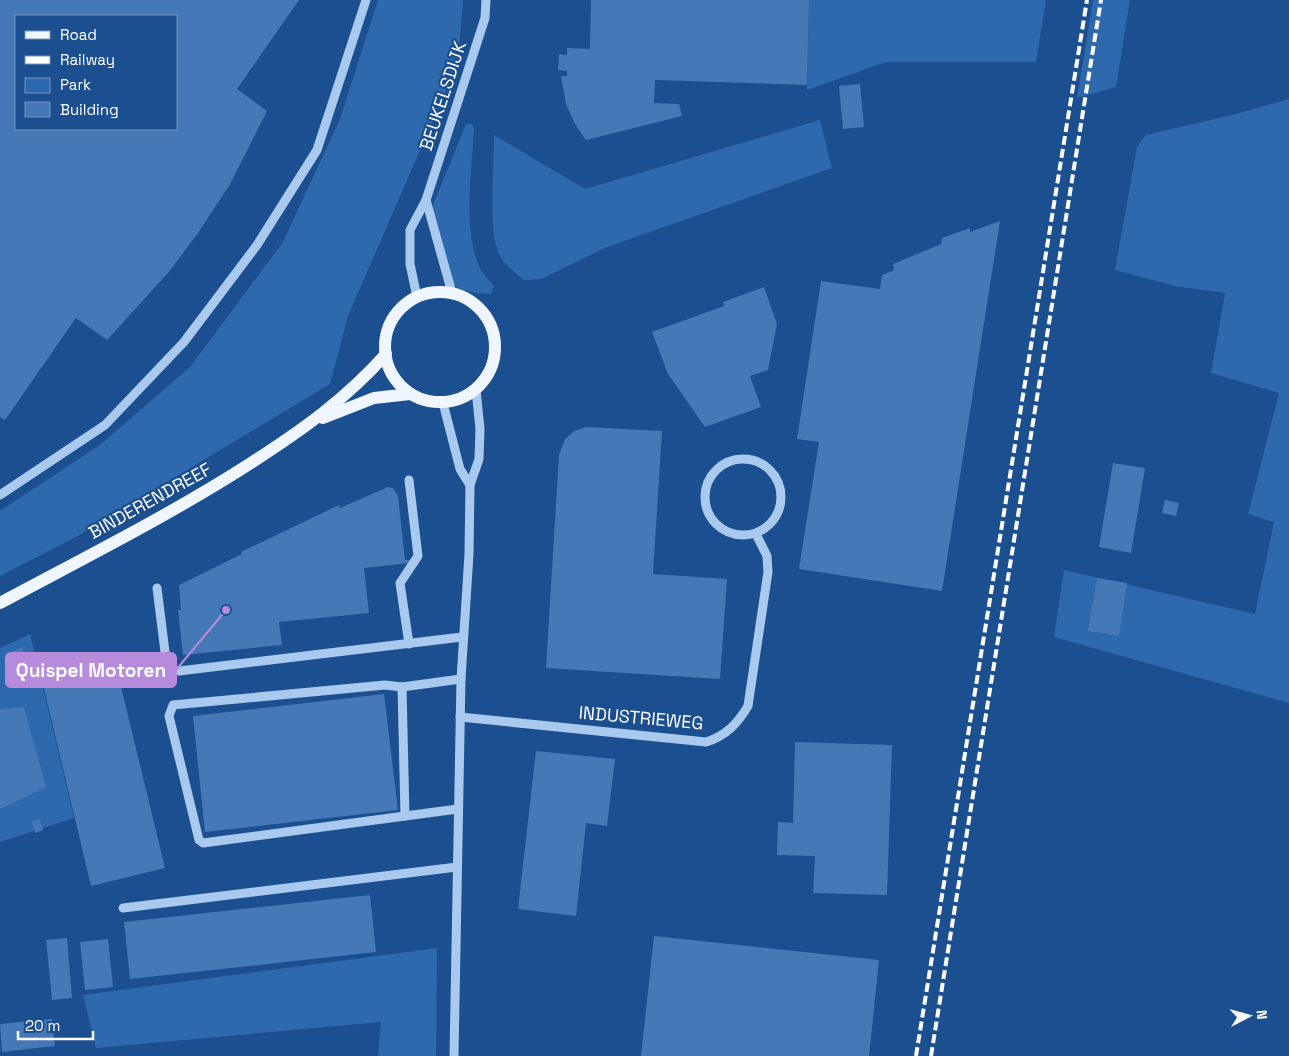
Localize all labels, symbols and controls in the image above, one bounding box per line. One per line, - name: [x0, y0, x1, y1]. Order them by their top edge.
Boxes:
- legend: [15, 15, 178, 130]
- text: Road: [60, 25, 97, 44]
- street label: BEUKELSDIJK: [414, 38, 471, 154]
- text: Railway: [60, 50, 115, 69]
- text: Park: [60, 75, 91, 94]
- text: Building: [60, 100, 119, 119]
- street label: BINDERENDREEF: [84, 457, 215, 544]
- callout: Quispel Motoren: [6, 653, 176, 687]
- text: Quispel Motoren: [16, 658, 166, 683]
- street label: INDUSTRIEWEG: [578, 701, 704, 734]
- north arrow: [1224, 991, 1274, 1041]
- scale bar: [18, 1008, 92, 1040]
- text: N: [1252, 1009, 1271, 1020]
- text: 20 m: [25, 1016, 60, 1035]

